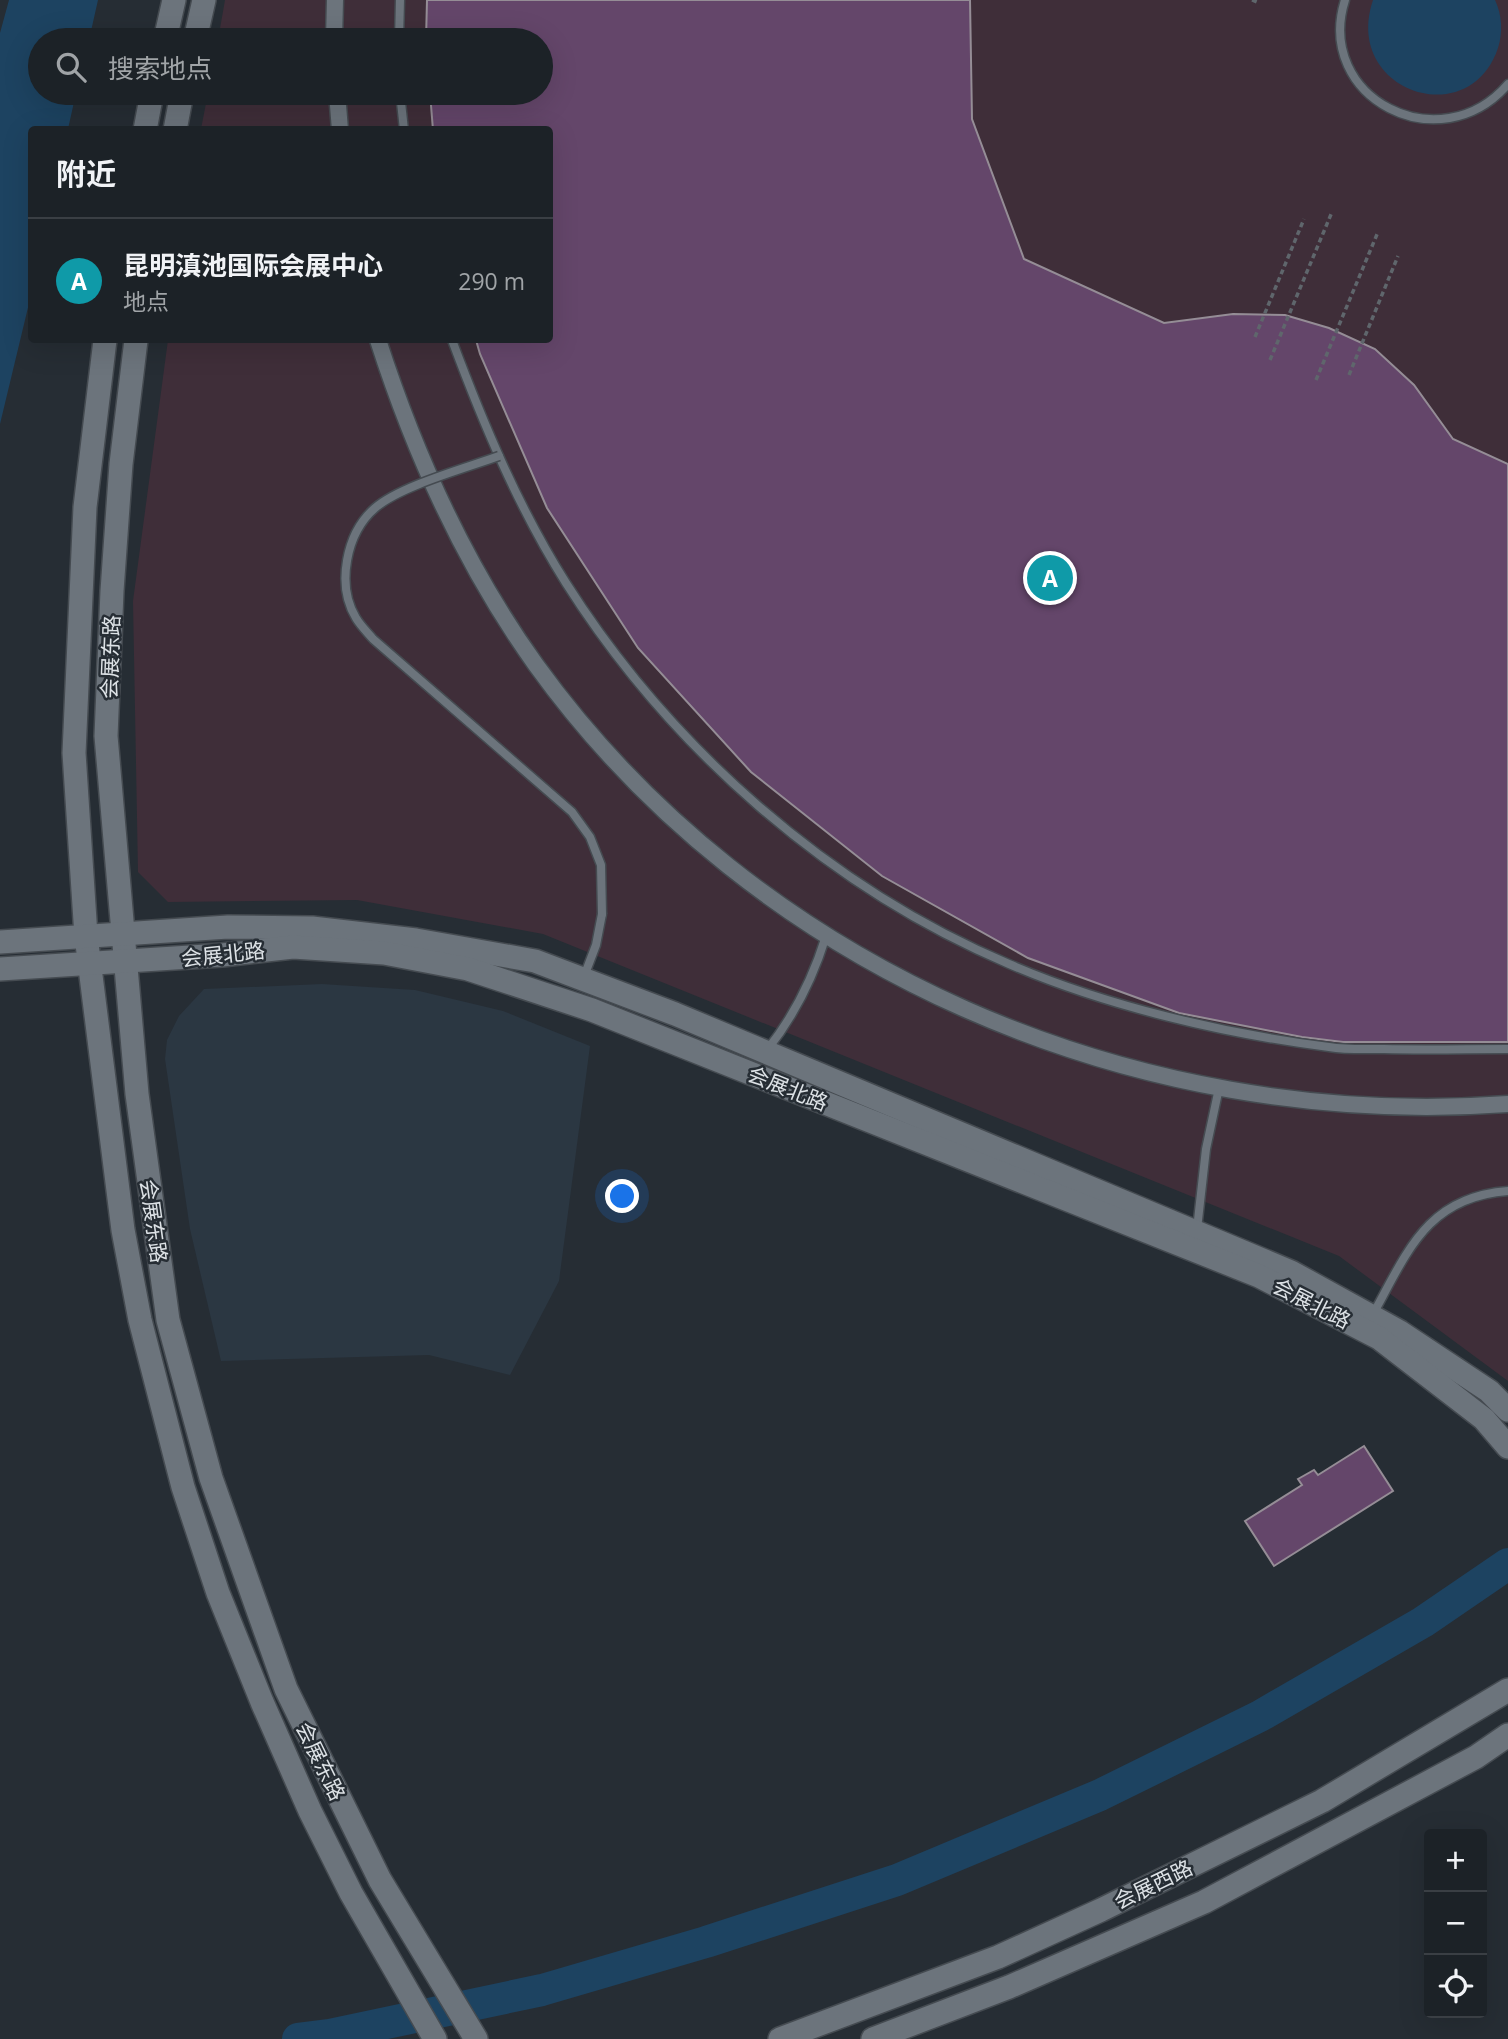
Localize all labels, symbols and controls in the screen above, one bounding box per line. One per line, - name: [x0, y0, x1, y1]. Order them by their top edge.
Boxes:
- search box: [28, 28, 553, 105]
- icon: search: [52, 48, 90, 86]
- text: 搜索地点: [108, 50, 212, 86]
- text: 附近: [56, 153, 116, 194]
- text: 昆明滇池国际会展中心: [123, 247, 383, 283]
- text: A: [71, 265, 87, 297]
- text: 290 m: [458, 265, 525, 297]
- text: 地点: [123, 285, 169, 317]
- pin: A: [1027, 552, 1073, 604]
- street label: 会展东路: [95, 615, 125, 699]
- street label: 会展北路: [180, 936, 266, 972]
- street label: 会展北路: [744, 1059, 832, 1117]
- street label: 会展东路: [134, 1177, 174, 1265]
- your location: [605, 1179, 639, 1213]
- street label: 会展北路: [1268, 1271, 1356, 1335]
- street label: 会展东路: [290, 1717, 352, 1805]
- map controls: [1424, 1829, 1487, 2018]
- button: +: [1424, 1829, 1487, 1892]
- street label: 会展西路: [1109, 1853, 1197, 1915]
- button: −: [1424, 1892, 1487, 1955]
- button: locate: [1424, 1955, 1487, 2018]

